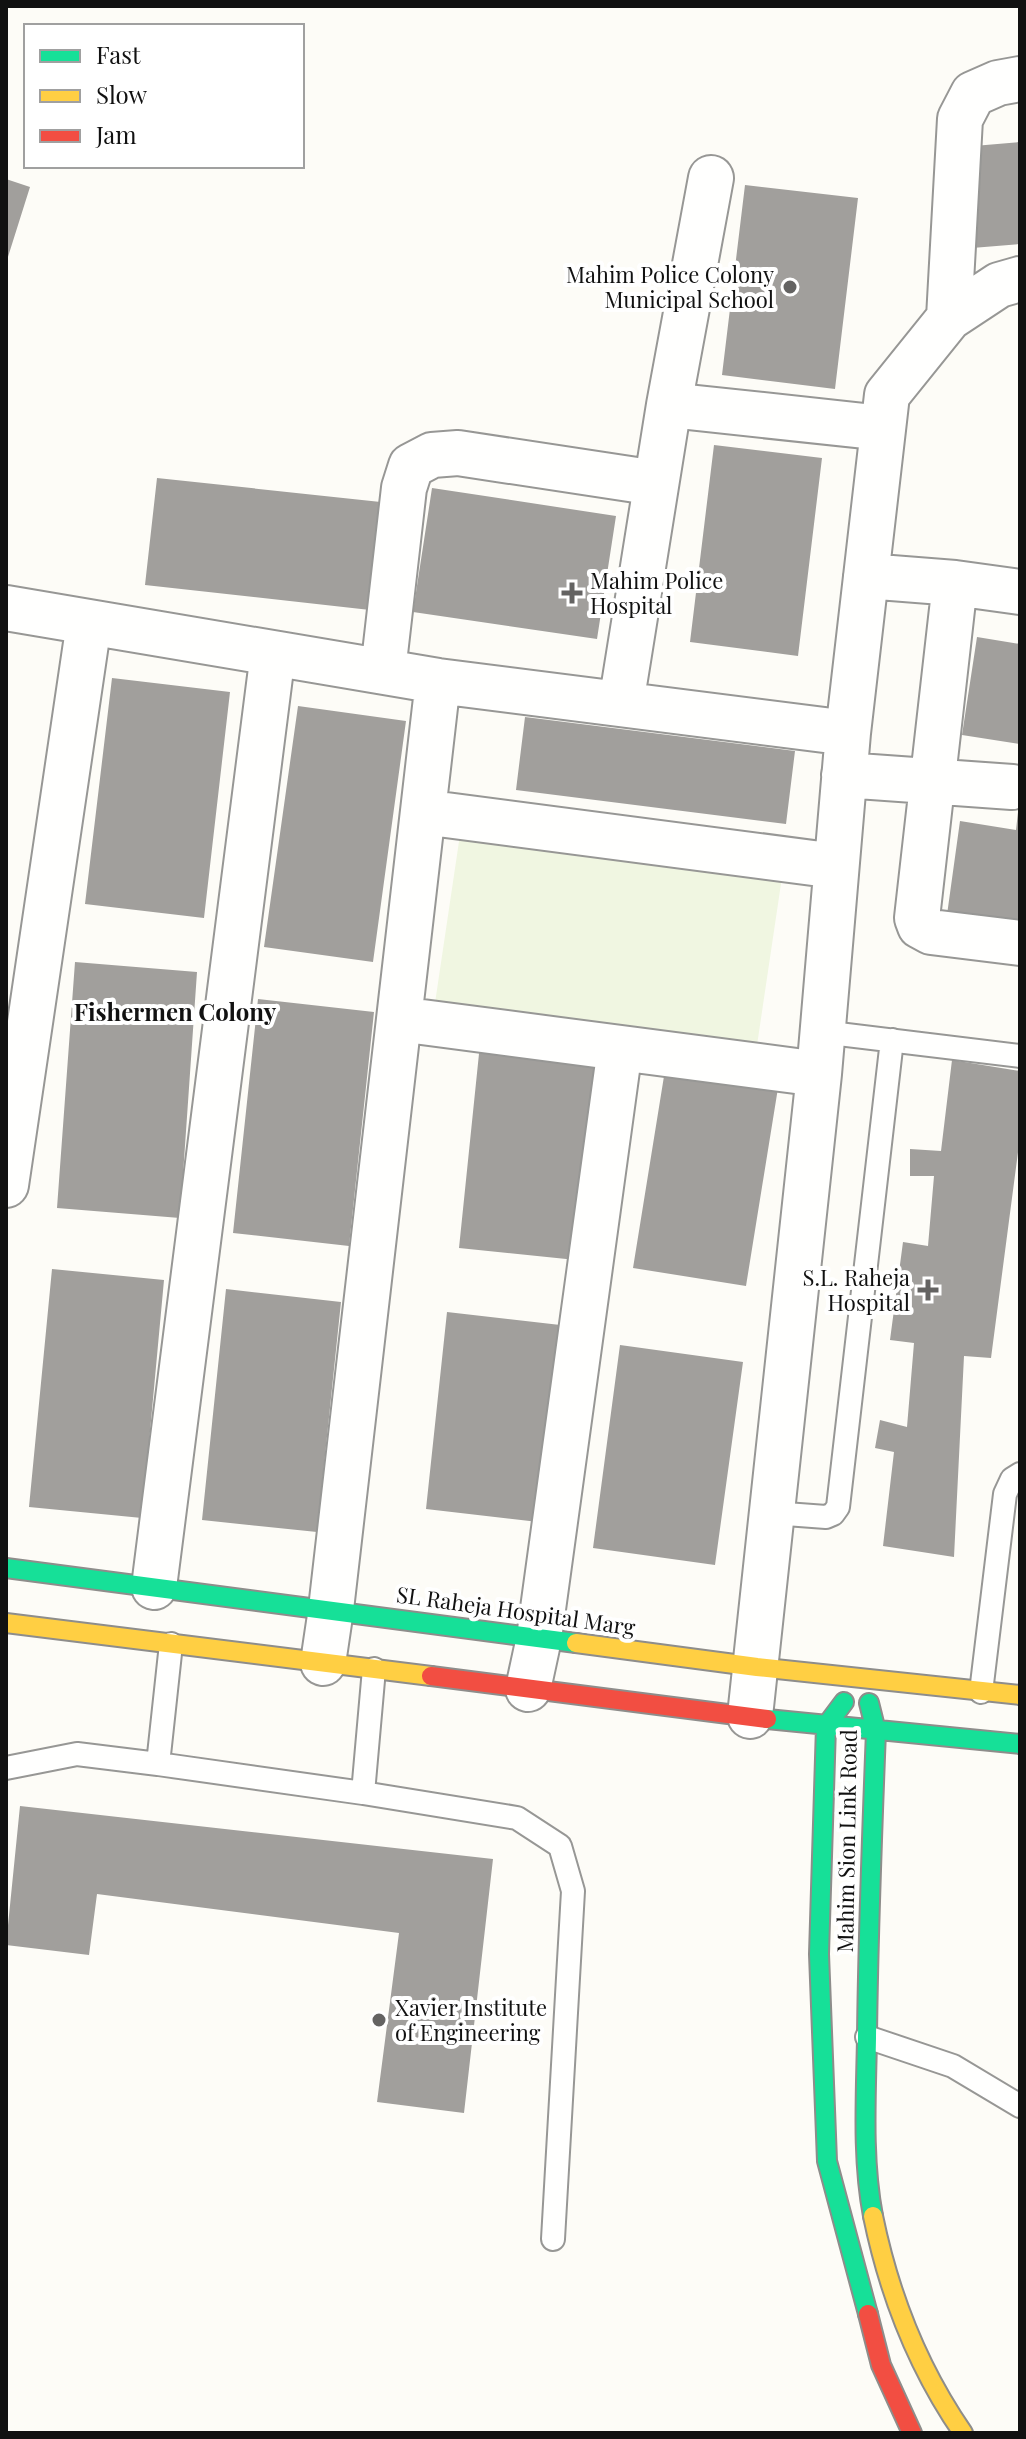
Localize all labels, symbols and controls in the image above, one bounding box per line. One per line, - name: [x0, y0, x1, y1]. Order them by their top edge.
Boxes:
- legend: [24, 24, 304, 168]
- text: Fast: [96, 38, 141, 70]
- text: Slow: [96, 78, 148, 110]
- text: Jam: [95, 118, 137, 150]
- place label: Mahim Police Colony Municipal School: [566, 259, 774, 314]
- marker: Mahim Police Colony Municipal School: [781, 278, 799, 296]
- place label: Mahim Police Hospital: [590, 565, 723, 620]
- marker: Mahim Police Hospital: [561, 582, 583, 604]
- district label: Fishermen Colony: [74, 995, 277, 1027]
- place label: S.L. Raheja Hospital: [803, 1262, 910, 1317]
- marker: S.L. Raheja Hospital: [917, 1279, 939, 1301]
- street label: SL Raheja Hospital Marg: [395, 1578, 638, 1642]
- street label: Mahim Sion Link Road: [829, 1729, 863, 1953]
- place label: Xavier Institute of Engineering: [395, 1992, 547, 2047]
- marker: Xavier Institute of Engineering: [370, 2011, 388, 2029]

